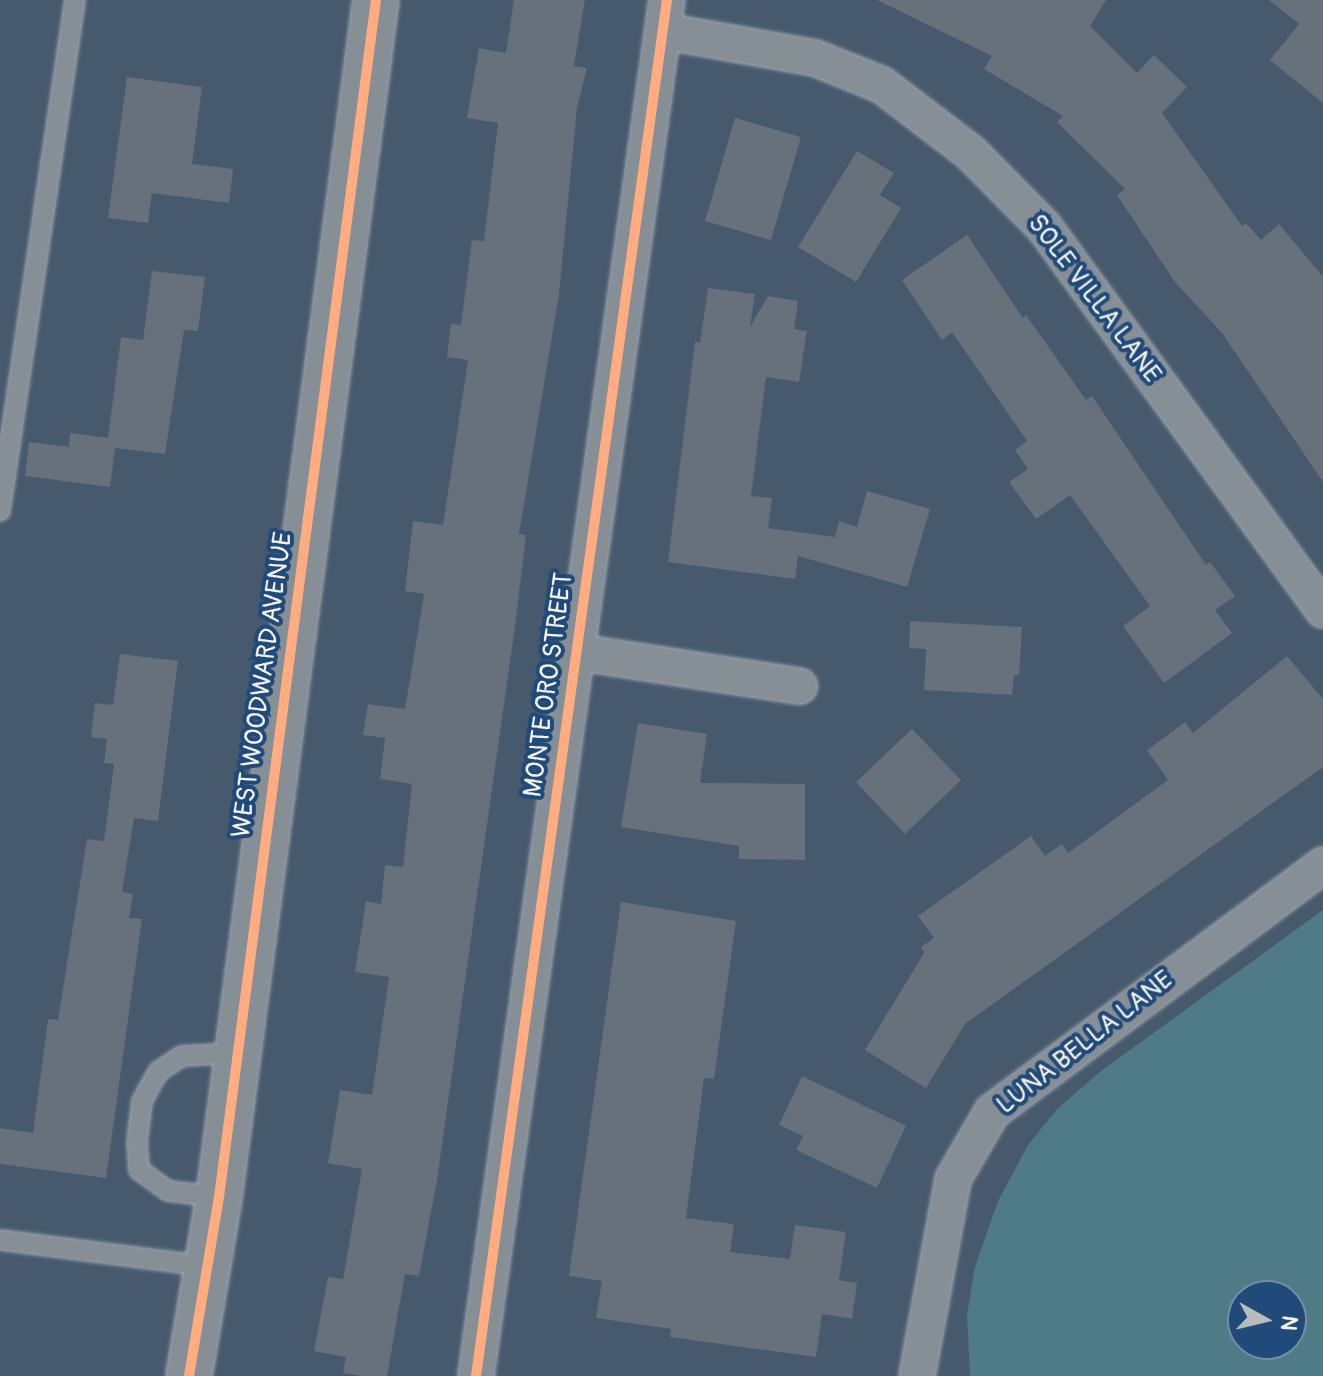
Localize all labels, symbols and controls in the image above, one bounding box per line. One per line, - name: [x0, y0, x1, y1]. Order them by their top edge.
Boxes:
- street label: SOLE VILLA LANE: [1020, 209, 1168, 389]
- street label: WEST WOODWARD AVENUE: [226, 530, 300, 840]
- street label: MONTE ORO STREET: [518, 571, 580, 799]
- street label: LUNA BELLA LANE: [991, 965, 1179, 1121]
- north arrow: [1227, 1280, 1307, 1360]
- text: N: [1274, 1314, 1304, 1332]

